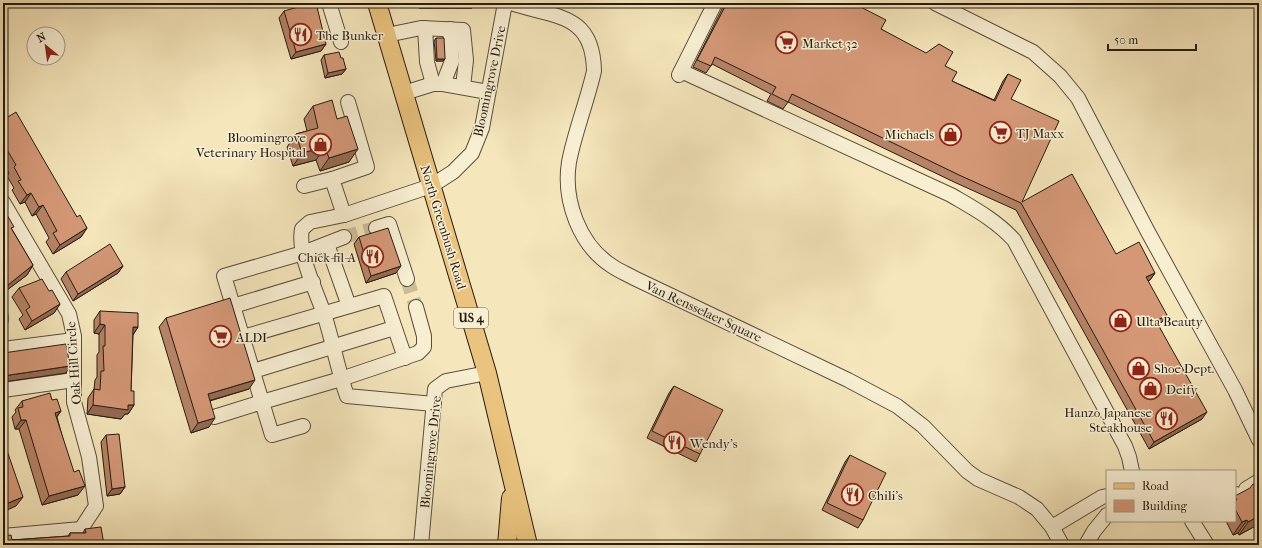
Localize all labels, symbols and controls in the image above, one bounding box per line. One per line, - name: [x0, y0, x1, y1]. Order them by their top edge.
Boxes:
- restaurant icon: The Bunker: [288, 22, 314, 48]
- street label: Bloomingrove Drive: [470, 24, 509, 138]
- north arrow: [26, 26, 66, 66]
- scale bar: [1108, 26, 1196, 52]
- place label: The Bunker: [316, 28, 384, 43]
- text: N: [35, 30, 49, 45]
- supermarket icon: Market 32: [774, 30, 800, 56]
- text: 50 m: [1114, 33, 1138, 47]
- place label: Market 32: [802, 36, 858, 51]
- supermarket icon: TJ Maxx: [987, 120, 1013, 146]
- shop icon: Michaels: [937, 121, 963, 147]
- place label: TJ Maxx: [1016, 126, 1064, 141]
- place label: Michaels: [885, 127, 934, 142]
- place label: Bloomingrove Veterinary Hospital: [195, 130, 307, 160]
- shop icon: Bloomingrove Veterinary Hospital: [308, 131, 334, 157]
- street label: North Greenbush Road: [417, 163, 470, 292]
- restaurant icon: Chick-fil-A: [359, 244, 385, 270]
- place label: Chick-fil-A: [298, 250, 357, 265]
- street label: Van Rensselaer Square: [642, 278, 765, 345]
- road number: US 4: [454, 308, 488, 328]
- shop icon: Ulta Beauty: [1107, 308, 1133, 334]
- place label: Ulta Beauty: [1136, 314, 1204, 329]
- street label: Oak Hill Circle: [63, 320, 84, 405]
- supermarket icon: ALDI: [207, 324, 233, 350]
- place label: ALDI: [235, 330, 267, 345]
- shop icon: Shoe Dept.: [1126, 355, 1152, 381]
- place label: Shoe Dept.: [1154, 361, 1214, 376]
- shop icon: Deify: [1137, 376, 1163, 402]
- place label: Deify: [1166, 382, 1198, 397]
- street label: Bloomingrove Drive: [417, 394, 444, 509]
- place label: Hanzo Japanese Steakhouse: [1064, 405, 1153, 435]
- restaurant icon: Hanzo Japanese Steakhouse: [1154, 406, 1180, 432]
- restaurant icon: Wendy's: [662, 430, 688, 456]
- place label: Wendy's: [689, 436, 738, 451]
- legend: [1106, 470, 1236, 522]
- text: Road: [1142, 479, 1169, 493]
- restaurant icon: Chili's: [839, 482, 865, 508]
- place label: Chili's: [868, 488, 903, 503]
- text: Building: [1142, 499, 1187, 513]

